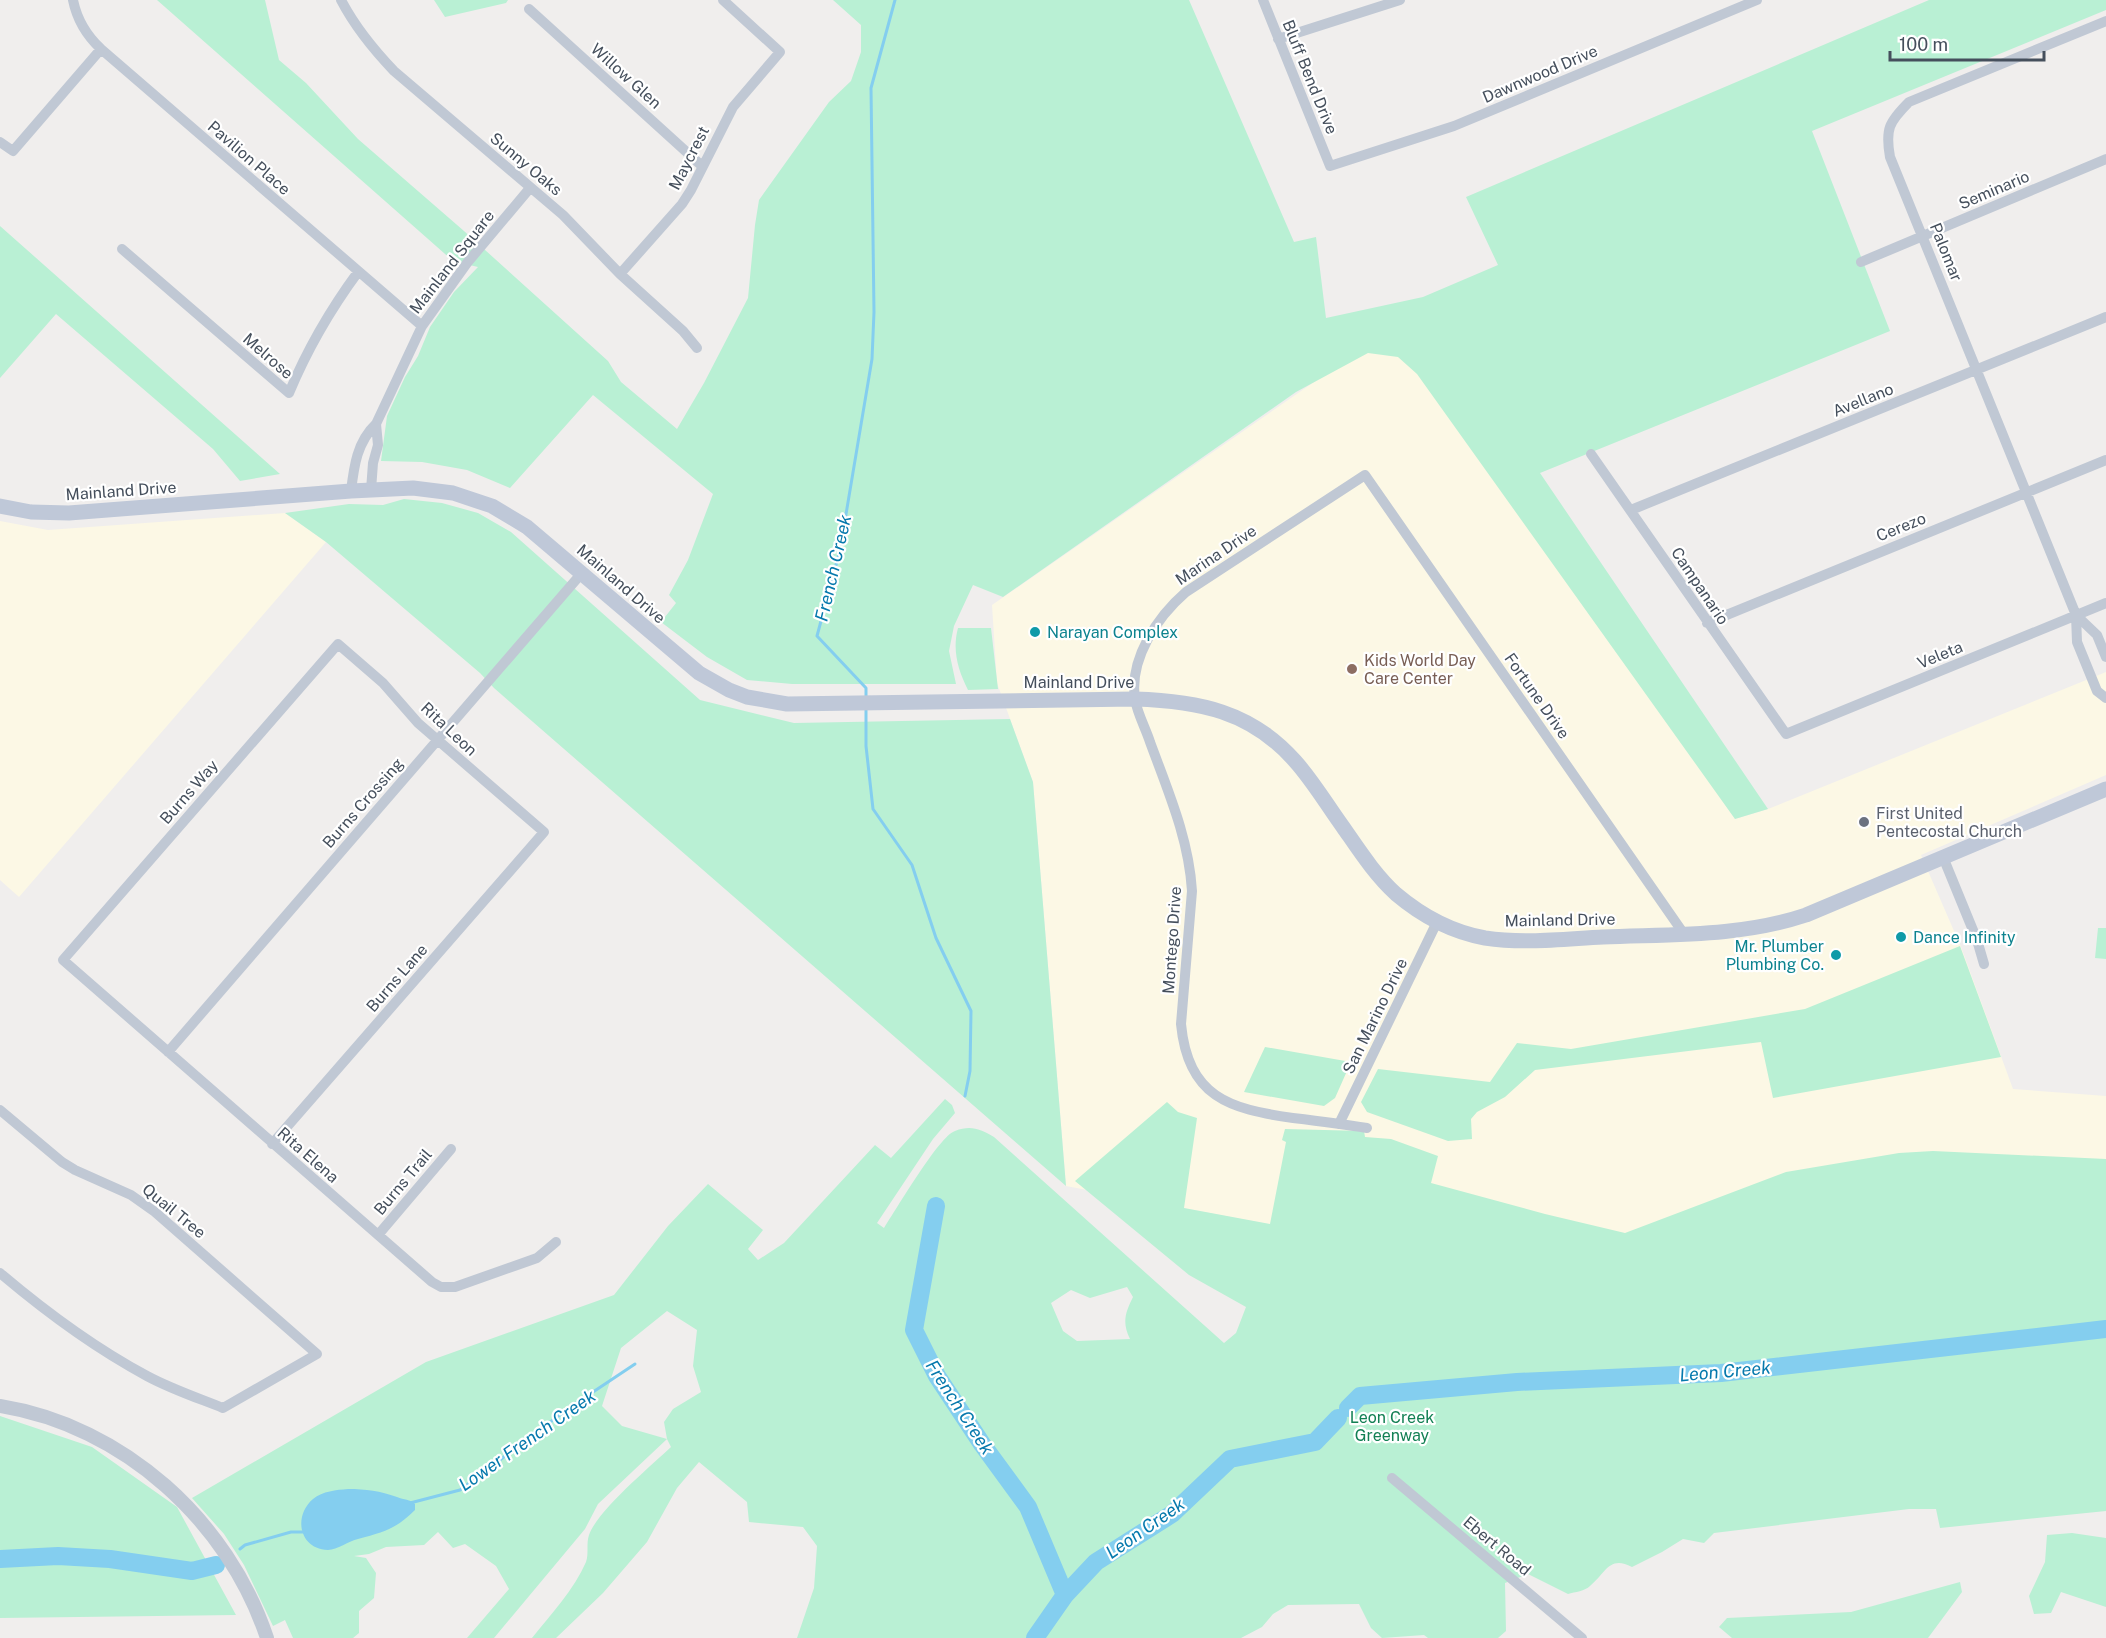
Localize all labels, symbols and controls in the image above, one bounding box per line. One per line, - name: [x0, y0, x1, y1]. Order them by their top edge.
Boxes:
- street label: Bluff Bend Drive: [1278, 17, 1342, 137]
- scale bar: [1890, 24, 2044, 62]
- text: 100 m: [1899, 34, 1948, 55]
- street label: Willow Glen: [587, 39, 665, 113]
- street label: Dawnwood Drive: [1480, 41, 1600, 107]
- street label: Pavilion Place: [204, 117, 294, 199]
- street label: Maycrest: [665, 123, 713, 193]
- street label: Sunny Oaks: [486, 128, 566, 200]
- street label: Seminario: [1956, 167, 2032, 213]
- street label: Mainland Square: [406, 206, 498, 318]
- street label: Palomar: [1926, 220, 1966, 284]
- street label: Melrose: [239, 329, 297, 383]
- street label: Avellano: [1830, 379, 1896, 421]
- street label: Mainland Drive: [65, 478, 177, 504]
- street label: Cerezo: [1873, 508, 1929, 546]
- water label: French Creek: [811, 512, 856, 623]
- street label: Marina Drive: [1172, 521, 1260, 589]
- street label: Mainland Drive: [573, 540, 669, 628]
- street label: Campanario: [1667, 544, 1733, 628]
- place label: Narayan Complex: [1047, 623, 1178, 642]
- marker: Narayan Complex: [1028, 625, 1042, 639]
- street label: Veleta: [1915, 637, 1965, 673]
- street label: Fortune Drive: [1500, 649, 1574, 743]
- place label: Kids World Day Care Center: [1364, 651, 1476, 688]
- marker: Kids World Day Care Center: [1345, 662, 1359, 676]
- street label: Mainland Drive: [1024, 673, 1134, 692]
- street label: Rita Leon: [417, 698, 481, 760]
- street label: Burns Crossing: [319, 754, 407, 852]
- street label: Burns Way: [156, 756, 222, 828]
- place label: First United Pentecostal Church: [1876, 804, 2022, 841]
- marker: First United Pentecostal Church: [1857, 815, 1871, 829]
- street label: Montego Drive: [1159, 886, 1185, 994]
- street label: Mainland Drive: [1504, 910, 1616, 930]
- place label: Dance Infinity: [1913, 928, 2016, 947]
- marker: Dance Infinity: [1894, 930, 1908, 944]
- place label: Mr. Plumber Plumbing Co.: [1726, 937, 1824, 974]
- street label: Burns Lane: [362, 940, 432, 1016]
- marker: Mr. Plumber Plumbing Co.: [1829, 948, 1843, 962]
- street label: San Marino Drive: [1339, 955, 1411, 1077]
- street label: Rita Elena: [274, 1123, 342, 1187]
- street label: Burns Trail: [370, 1145, 436, 1219]
- street label: Quail Tree: [138, 1180, 210, 1242]
- water label: French Creek: [922, 1356, 999, 1458]
- water label: Leon Creek: [1678, 1357, 1772, 1385]
- water label: Lower French Creek: [455, 1385, 600, 1495]
- park label: Leon Creek Greenway: [1350, 1408, 1434, 1445]
- water label: Leon Creek: [1101, 1493, 1189, 1563]
- street label: Ebert Road: [1459, 1512, 1535, 1580]

